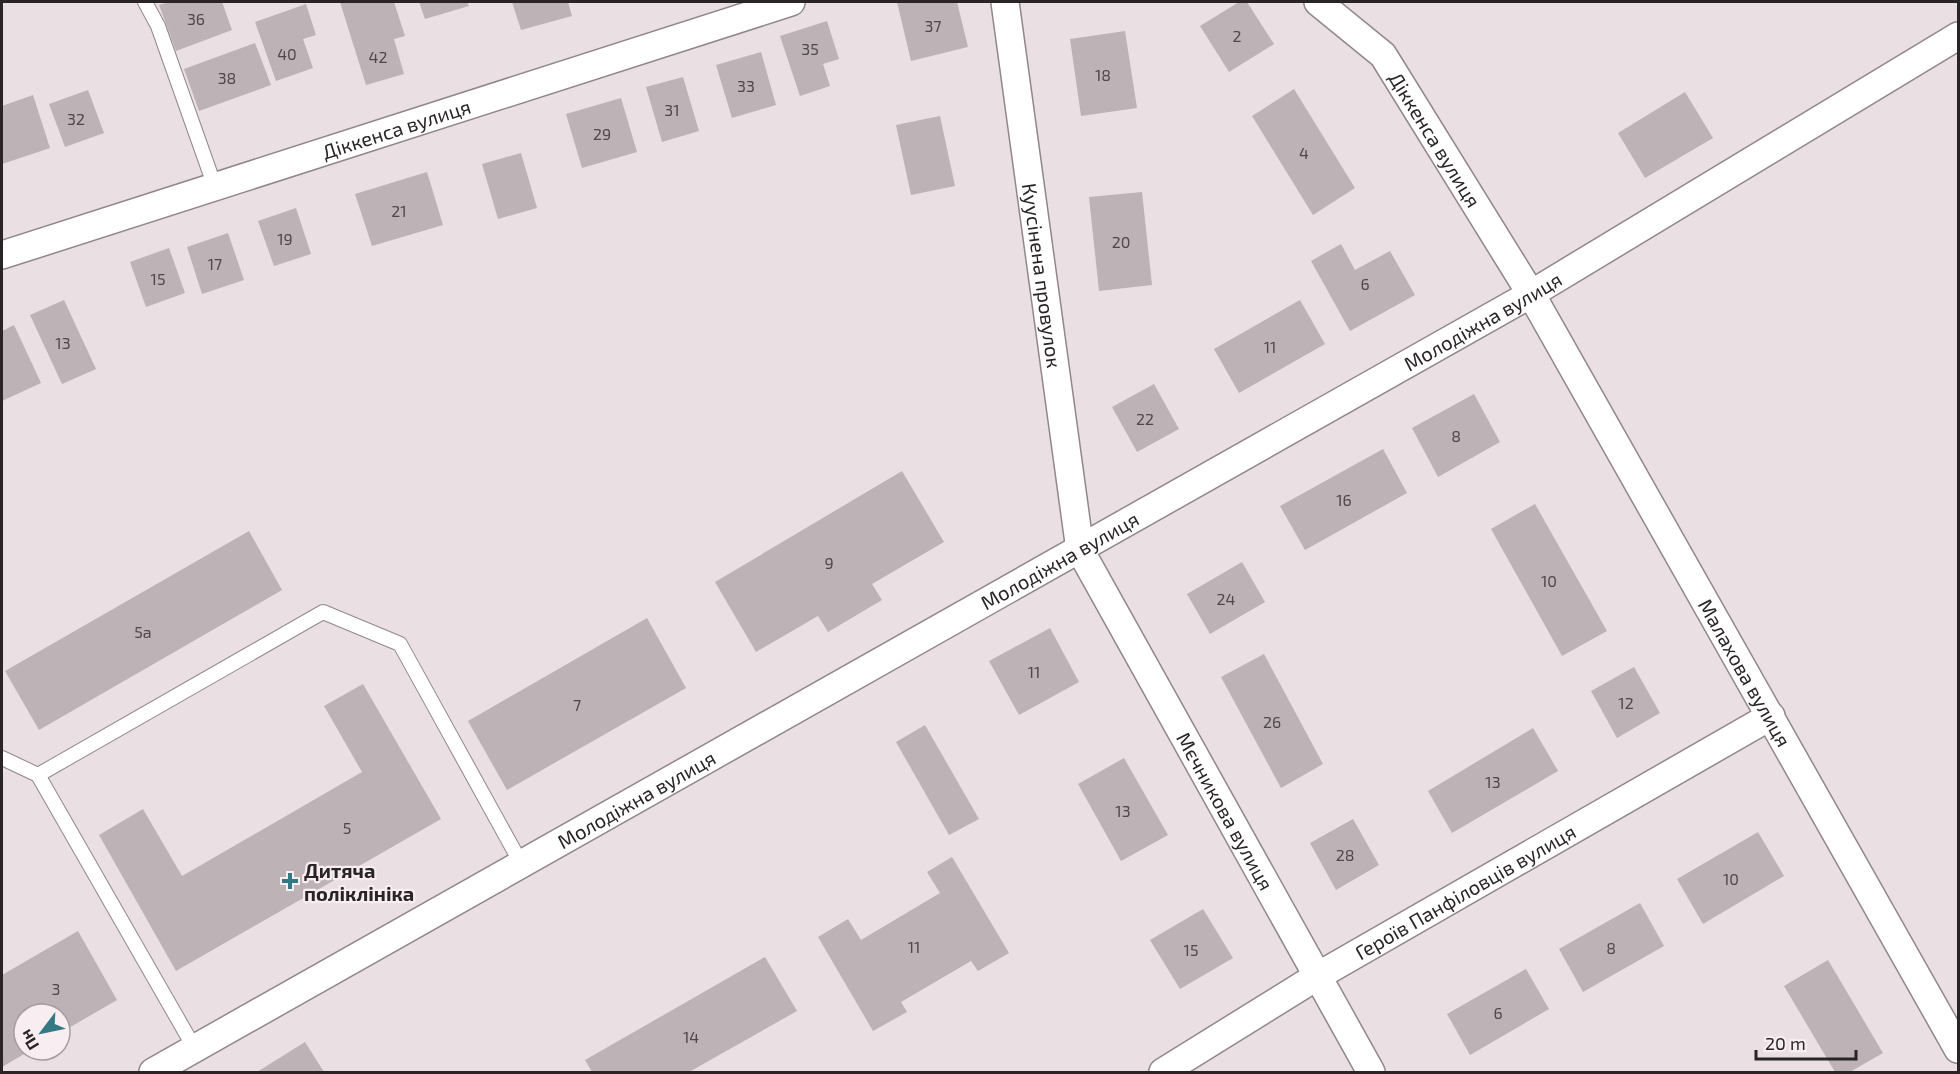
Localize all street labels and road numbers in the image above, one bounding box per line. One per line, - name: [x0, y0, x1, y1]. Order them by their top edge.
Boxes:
- street label: Діккенса вулиця: [1384, 67, 1486, 211]
- street label: Діккенса вулиця: [319, 94, 474, 164]
- street label: Куусінена провулок: [1018, 182, 1067, 370]
- street label: Молодіжна вулиця: [1399, 266, 1566, 375]
- street label: Молодіжна вулиця: [976, 506, 1143, 614]
- street label: Малахова вулиця: [1694, 594, 1796, 751]
- street label: Мєчникова вулиця: [1172, 728, 1279, 894]
- street label: Молодіжна вулиця: [553, 745, 720, 853]
- street label: Героїв Панфіловців вулиця: [1351, 819, 1580, 964]

